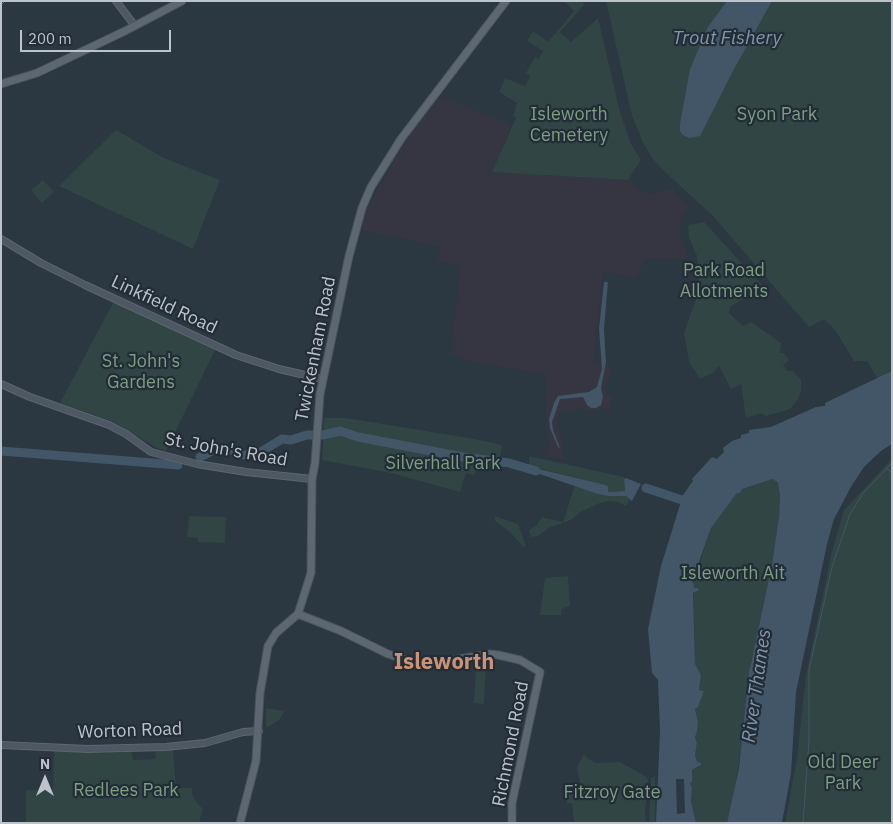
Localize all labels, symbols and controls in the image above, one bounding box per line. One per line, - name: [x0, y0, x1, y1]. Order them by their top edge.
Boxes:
- scale bar: [22, 20, 174, 52]
- water label: Trout Fishery: [672, 28, 782, 50]
- text: 200 m: [28, 29, 72, 48]
- park label: Isleworth Cemetery: [530, 104, 608, 146]
- park label: Syon Park: [737, 104, 817, 126]
- park label: Park Road Allotments: [680, 260, 768, 302]
- street label: Linkfield Road: [108, 271, 220, 339]
- street label: Twickenham Road: [291, 275, 341, 423]
- park label: St. John's Gardens: [102, 351, 180, 394]
- street label: St. John's Road: [163, 429, 289, 471]
- park label: Silverhall Park: [385, 453, 501, 475]
- park label: Isleworth Ait: [681, 563, 785, 585]
- water label: River Thames: [738, 628, 776, 744]
- district label: Isleworth: [394, 650, 494, 676]
- street label: Richmond Road: [488, 679, 534, 809]
- street label: Worton Road: [77, 718, 183, 744]
- park label: Old Deer Park: [808, 752, 878, 794]
- north arrow: [20, 754, 70, 804]
- text: N: [40, 755, 50, 773]
- park label: Redlees Park: [73, 780, 179, 802]
- park label: Fitzroy Gate: [563, 782, 661, 804]

